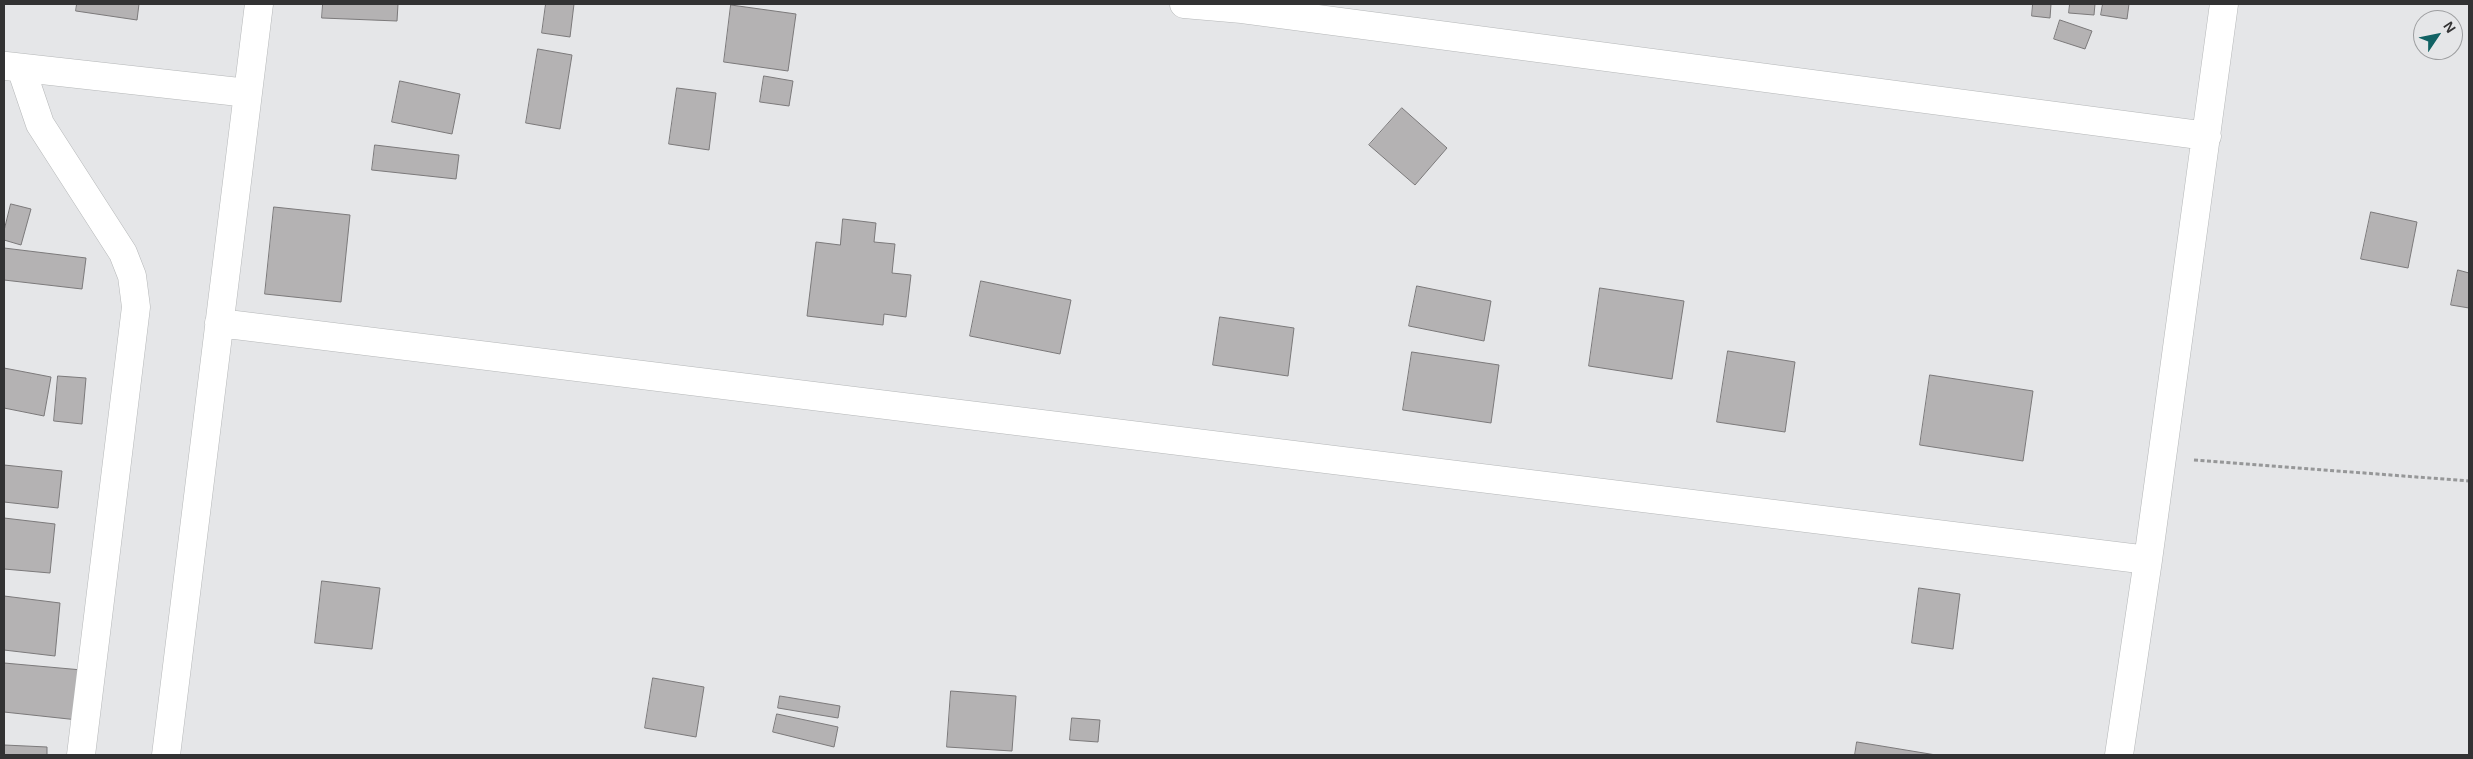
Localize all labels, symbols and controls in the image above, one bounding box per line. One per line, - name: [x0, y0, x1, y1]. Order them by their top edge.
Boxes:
- north arrow: [2413, 10, 2463, 60]
- text: N: [2440, 19, 2459, 36]

